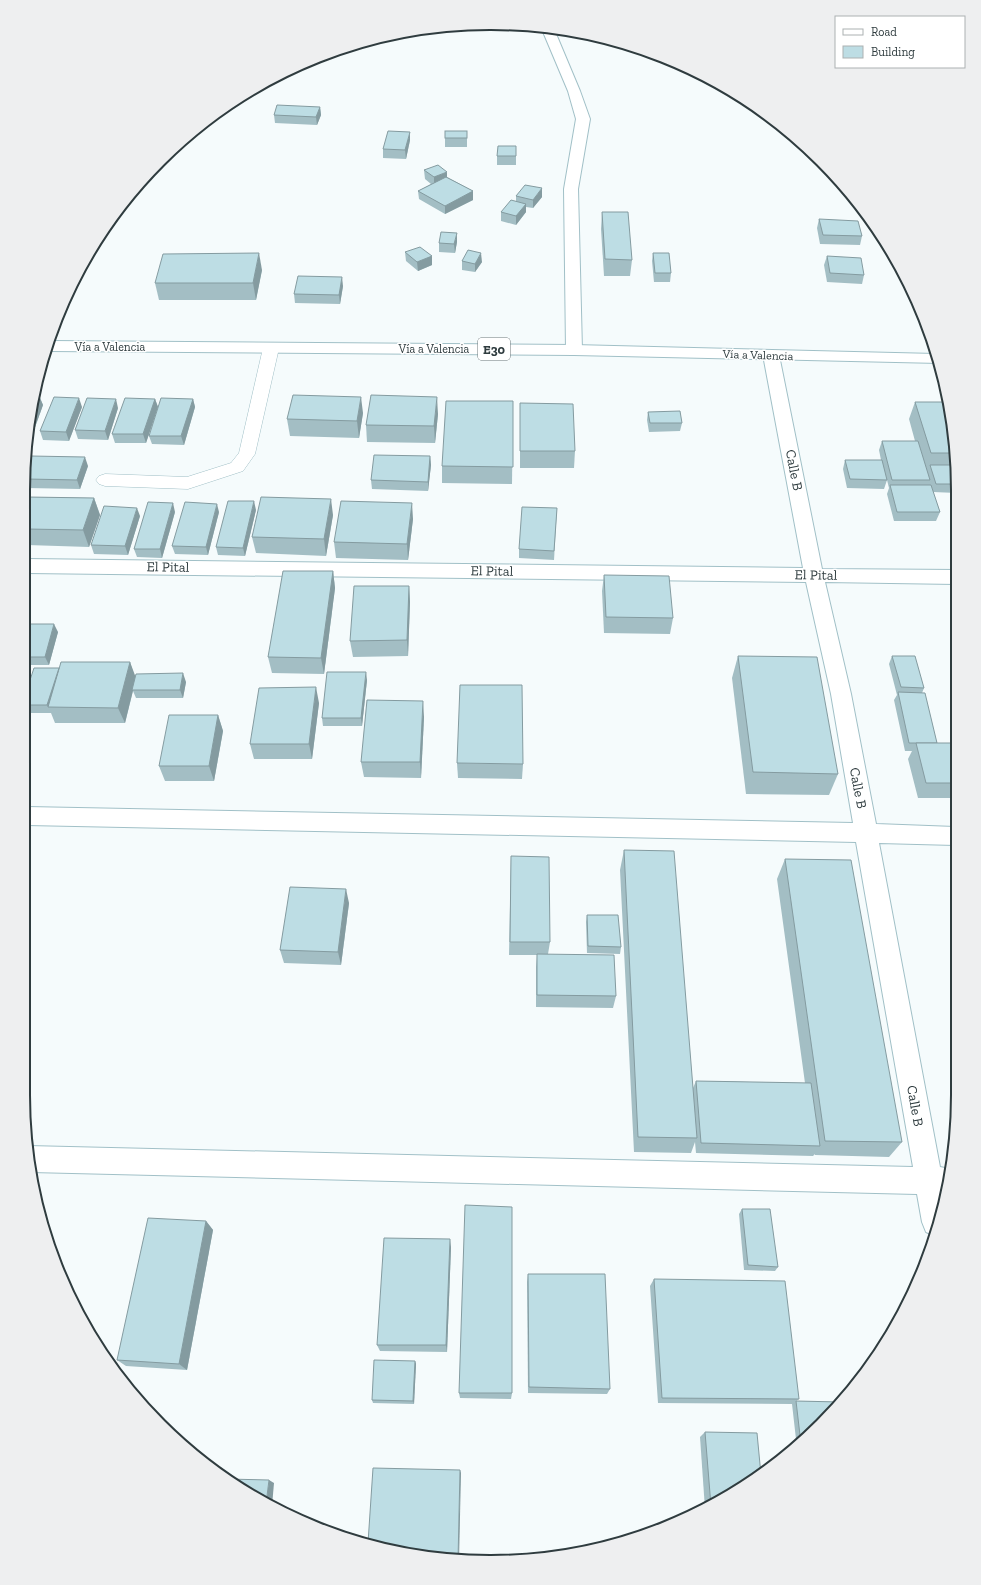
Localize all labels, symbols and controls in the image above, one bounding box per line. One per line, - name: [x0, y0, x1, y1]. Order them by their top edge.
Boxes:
- legend: [835, 16, 965, 68]
- text: Road: [871, 25, 897, 39]
- text: Building: [871, 45, 915, 59]
- road number: E30: [478, 338, 510, 360]
- street label: Vía a Valencia: [74, 340, 146, 354]
- street label: Vía a Valencia: [398, 342, 470, 356]
- street label: Vía a Valencia: [721, 347, 794, 363]
- street label: Calle B: [782, 448, 806, 492]
- street label: El Pital: [146, 558, 190, 576]
- street label: El Pital: [470, 562, 514, 580]
- street label: El Pital: [794, 566, 838, 584]
- street label: Calle B: [846, 766, 870, 810]
- street label: Calle B: [903, 1084, 927, 1128]

